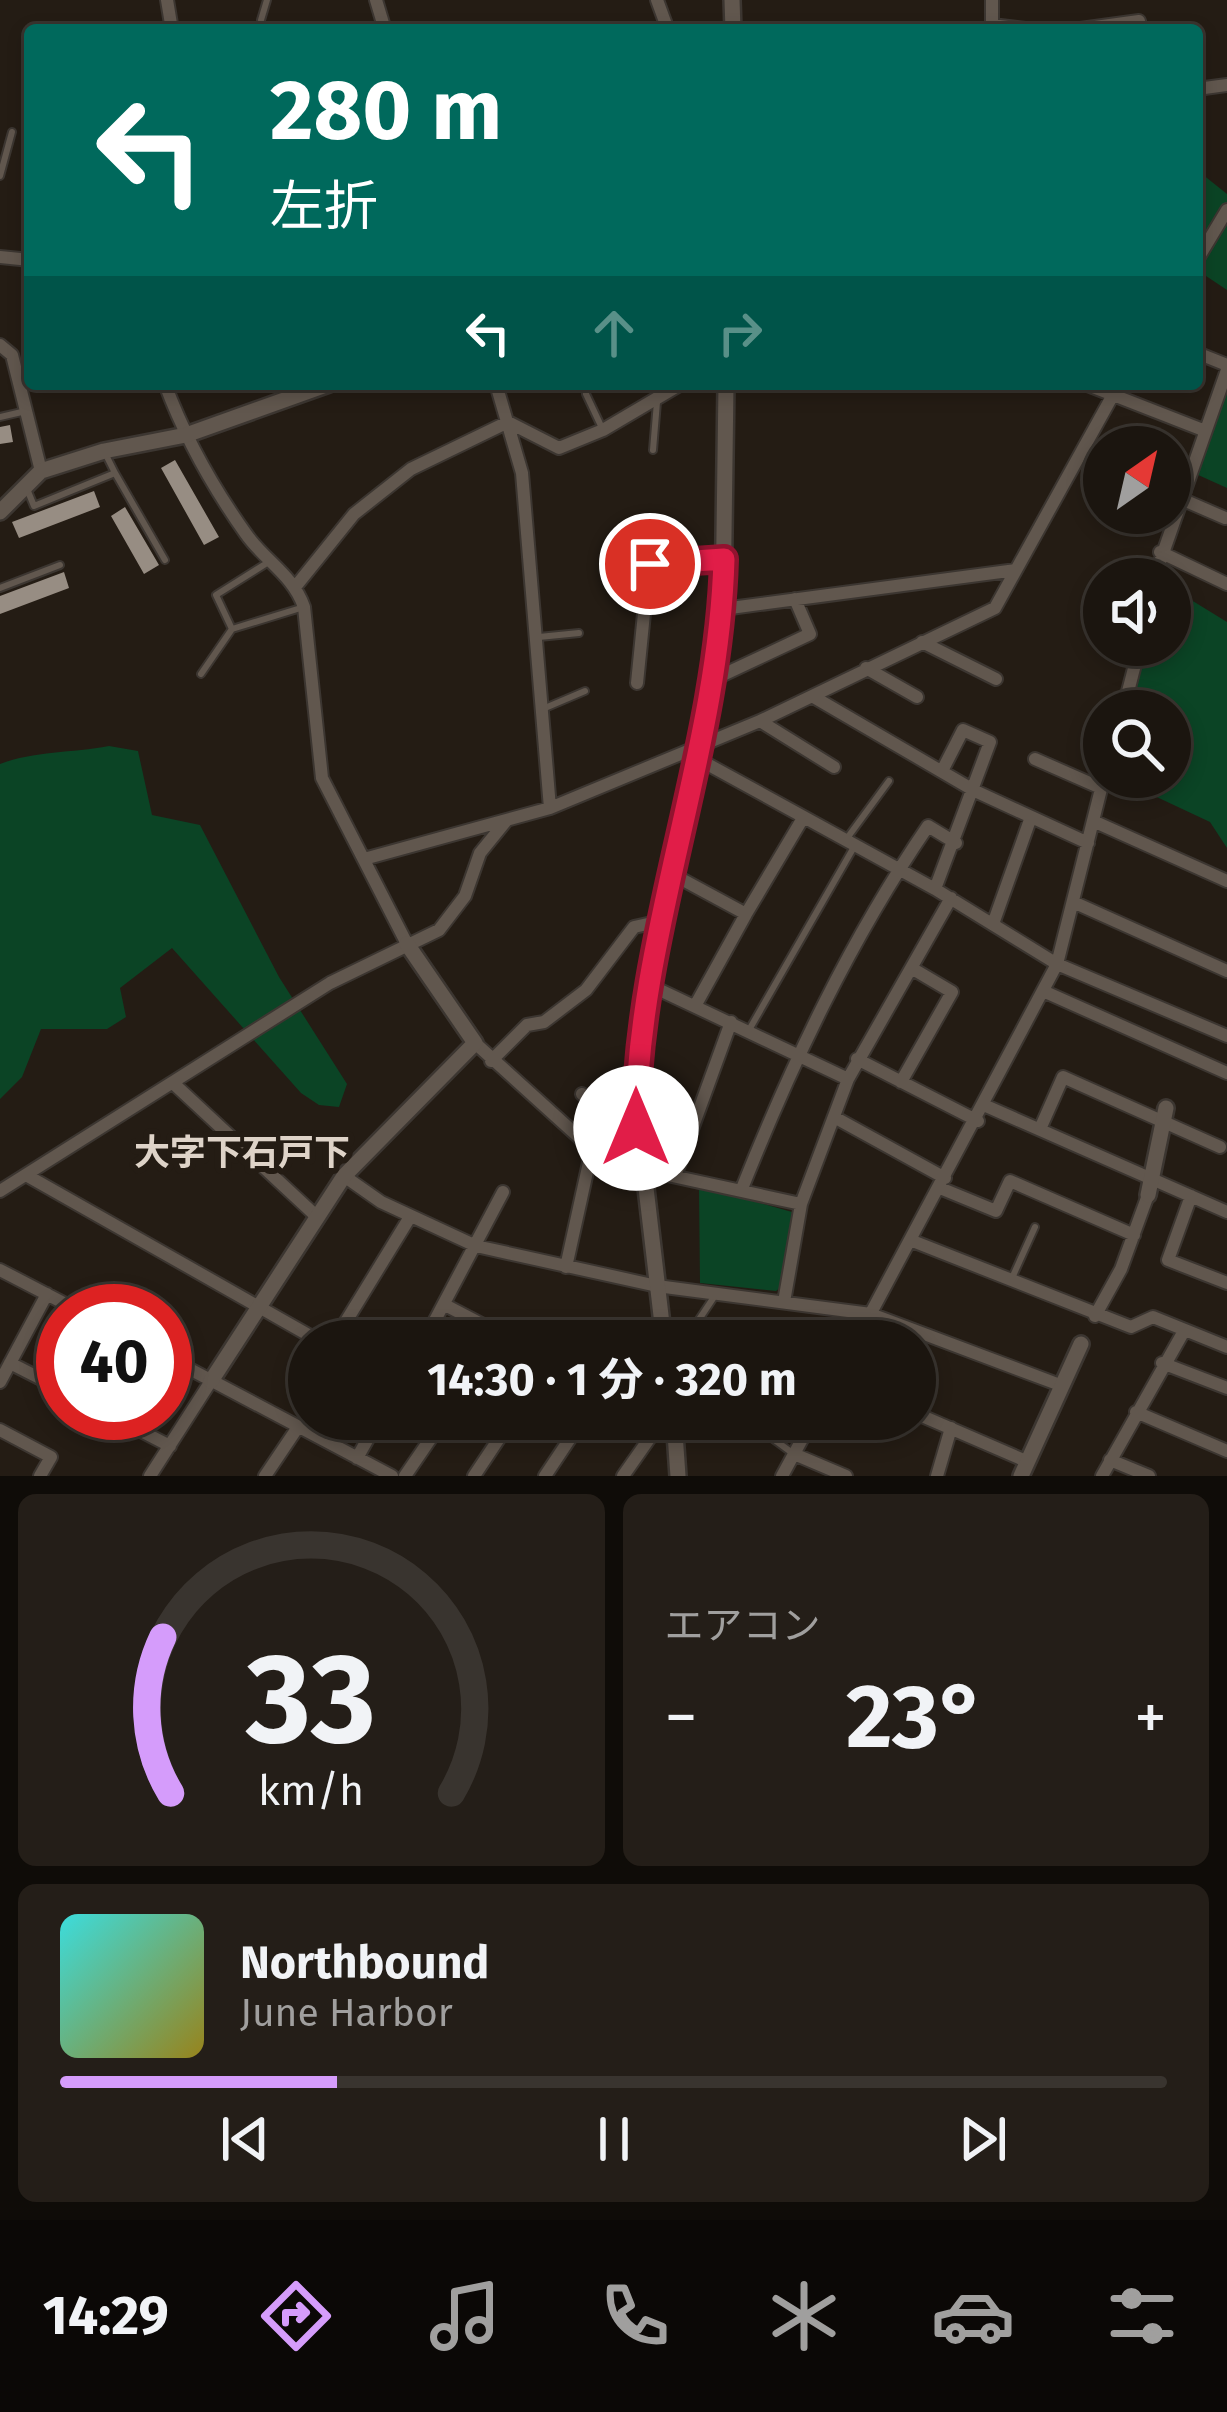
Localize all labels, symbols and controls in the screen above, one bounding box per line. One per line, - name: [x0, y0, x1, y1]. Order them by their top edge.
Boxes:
- text: 280 m: [270, 60, 502, 161]
- icon: left: [72, 72, 228, 228]
- text: 左折: [270, 175, 378, 239]
- icon: left: [455, 300, 521, 366]
- icon: ahead: [581, 300, 647, 366]
- icon: right: [707, 300, 773, 366]
- north arrow: [1083, 426, 1191, 534]
- map controls: [1083, 426, 1191, 798]
- pin: [599, 513, 701, 615]
- icon: arrive: [617, 531, 683, 597]
- button: sound: [1083, 558, 1191, 666]
- button: search: [1083, 690, 1191, 798]
- position arrow: [573, 1065, 699, 1191]
- district label: 大字下石戸下: [134, 1131, 350, 1175]
- speed limit sign: 40: [36, 1284, 192, 1440]
- text: 14:30 · 1 分 · 320 m: [427, 1353, 797, 1407]
- text: エアコン: [665, 1603, 821, 1649]
- text: 33: [245, 1625, 376, 1775]
- text: 23°: [846, 1663, 986, 1771]
- text: −: [665, 1678, 698, 1757]
- text: +: [1134, 1678, 1167, 1757]
- text: km/h: [258, 1765, 364, 1816]
- text: Northbound: [240, 1936, 489, 1990]
- text: June Harbor: [240, 1990, 453, 2036]
- icon: previous: [212, 2106, 278, 2172]
- icon: pause: [581, 2106, 647, 2172]
- icon: next: [950, 2106, 1016, 2172]
- icon: directions: [254, 2274, 338, 2358]
- icon: music: [423, 2274, 507, 2358]
- icon: phone: [593, 2274, 677, 2358]
- icon: climate: [762, 2274, 846, 2358]
- icon: car: [931, 2274, 1015, 2358]
- icon: filters: [1100, 2274, 1184, 2358]
- text: 14:29: [43, 2284, 169, 2348]

